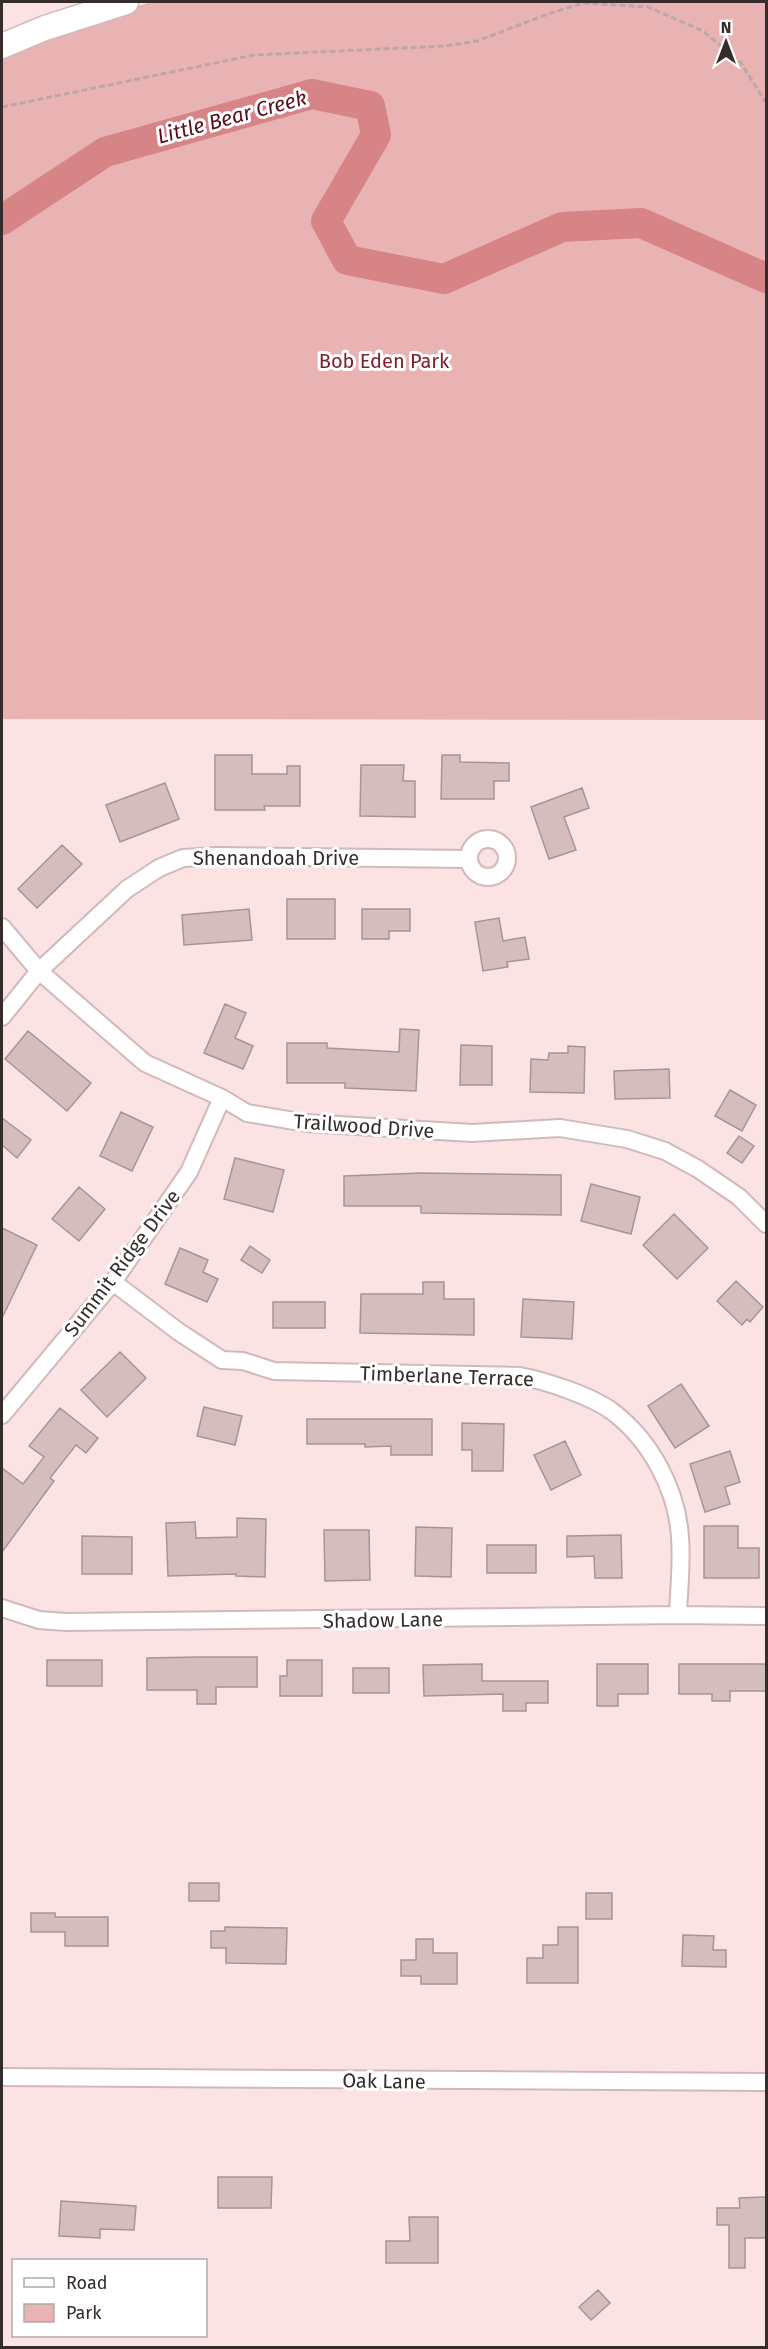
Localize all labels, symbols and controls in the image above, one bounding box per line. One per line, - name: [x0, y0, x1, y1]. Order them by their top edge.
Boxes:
- north arrow: [696, 12, 756, 72]
- text: N: [721, 18, 731, 37]
- water label: Little Bear Creek: [154, 85, 310, 149]
- park label: Bob Eden Park: [319, 349, 450, 373]
- street label: Shenandoah Drive: [193, 846, 359, 870]
- street label: Trailwood Drive: [293, 1109, 435, 1143]
- street label: Summit Ridge Drive: [59, 1185, 185, 1341]
- street label: Timberlane Terrace: [360, 1361, 534, 1391]
- street label: Shadow Lane: [323, 1607, 443, 1633]
- street label: Oak Lane: [342, 2068, 426, 2094]
- legend: [12, 2259, 207, 2337]
- text: Road: [66, 2272, 108, 2294]
- text: Park: [66, 2302, 102, 2324]

